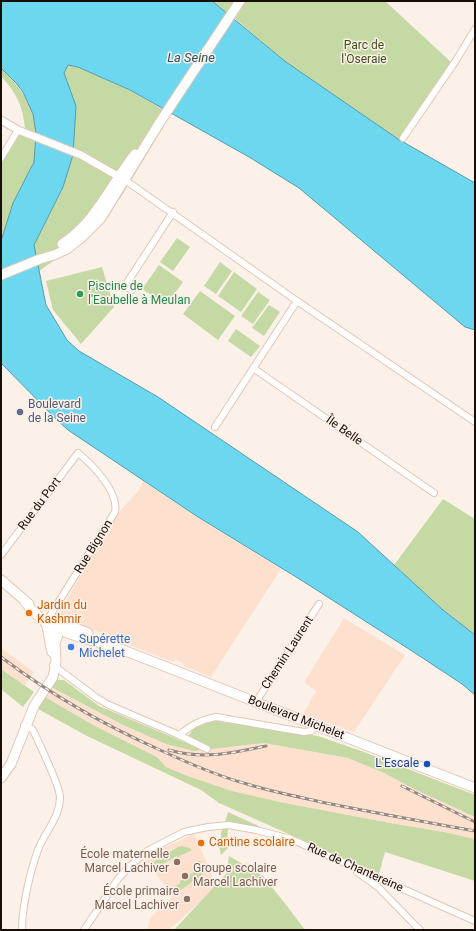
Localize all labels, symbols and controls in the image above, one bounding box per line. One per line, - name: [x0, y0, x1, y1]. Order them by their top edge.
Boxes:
- park label: Parc de l'Oseraie: [341, 39, 387, 67]
- water label: La Seine: [167, 51, 215, 67]
- place label: Piscine de l'Eaubelle à Meulan: [88, 280, 190, 308]
- marker: Piscine de l'Eaubelle à Meulan: [75, 289, 85, 299]
- place label: Boulevard de la Seine: [28, 398, 86, 426]
- marker: Boulevard de la Seine: [15, 407, 25, 417]
- street label: Île Belle: [323, 413, 365, 449]
- street label: Rue du Port: [15, 475, 65, 533]
- street label: Rue Bignon: [72, 517, 116, 577]
- place label: Jardin du Kashmir: [37, 599, 87, 627]
- marker: Jardin du Kashmir: [24, 608, 34, 618]
- street label: Chemin Laurent: [259, 614, 317, 692]
- place label: Supérette Michelet: [79, 633, 130, 661]
- marker: Supérette Michelet: [66, 642, 76, 652]
- street label: Boulevard Michelet: [246, 693, 346, 743]
- place label: L'Escale: [375, 757, 419, 771]
- marker: L'Escale: [422, 759, 432, 769]
- place label: Cantine scolaire: [209, 836, 295, 850]
- marker: Cantine scolaire: [196, 838, 206, 848]
- street label: Rue de Chantereine: [305, 840, 405, 896]
- place label: École maternelle Marcel Lachiver: [80, 848, 169, 876]
- marker: École maternelle Marcel Lachiver: [172, 857, 182, 867]
- place label: Groupe scolaire Marcel Lachiver: [193, 862, 277, 890]
- marker: Groupe scolaire Marcel Lachiver: [180, 871, 190, 881]
- place label: École primaire Marcel Lachiver: [95, 885, 179, 913]
- marker: École primaire Marcel Lachiver: [182, 894, 192, 904]

